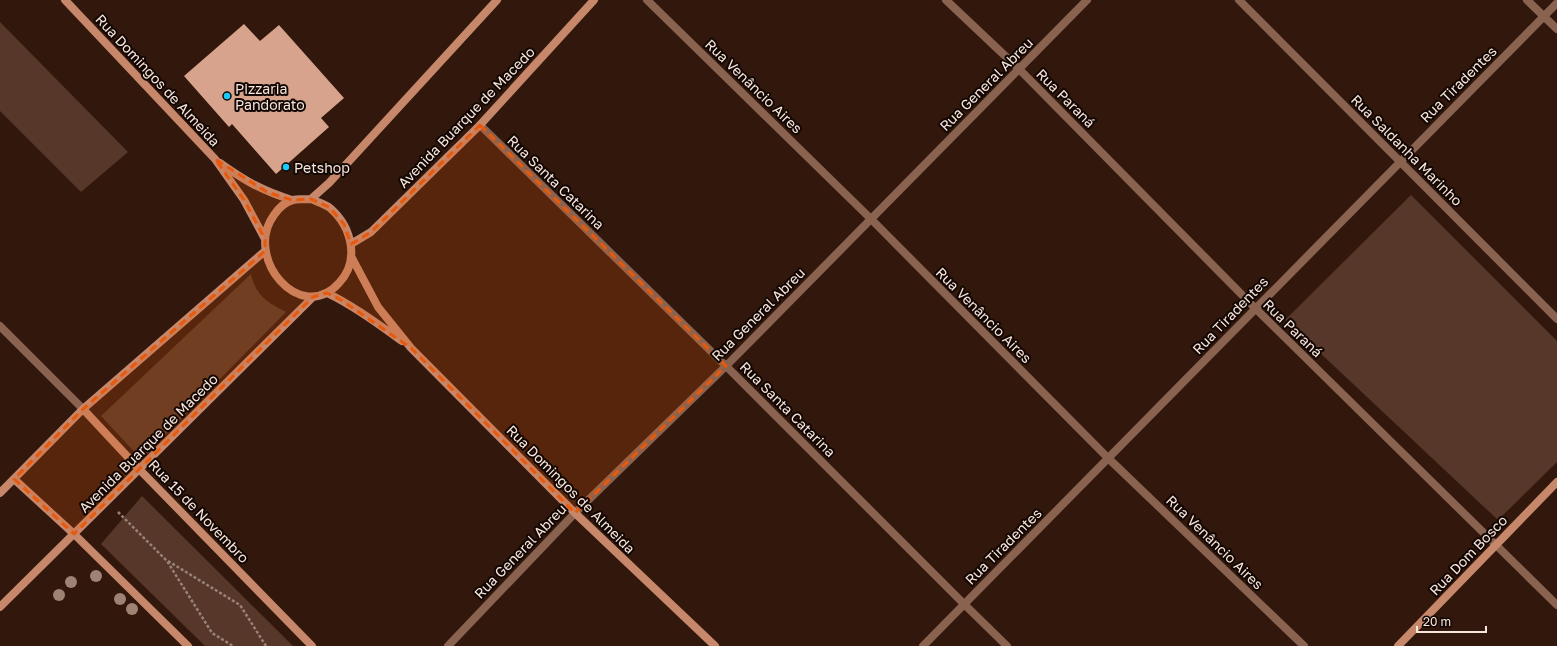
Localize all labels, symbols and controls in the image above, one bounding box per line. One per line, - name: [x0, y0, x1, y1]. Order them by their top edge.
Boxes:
- street label: Rua Domingos de Almeida: [92, 10, 224, 150]
- street label: Rua General Abreu: [936, 34, 1036, 134]
- street label: Rua Venâncio Aires: [702, 35, 806, 137]
- street label: Rua Tiradentes: [1416, 42, 1500, 126]
- street label: Avenida Buarque de Macedo: [394, 43, 538, 191]
- street label: Rua Paraná: [1033, 65, 1099, 131]
- place label: Pizzaria Pandorato: [235, 80, 305, 113]
- marker: Pizzaria Pandorato: [222, 91, 232, 101]
- street label: Rua Saldanha Marinho: [1348, 91, 1466, 209]
- street label: Rua Santa Catarina: [504, 131, 608, 233]
- place label: Petshop: [294, 159, 350, 176]
- marker: Petshop: [281, 162, 291, 172]
- street label: Rua General Abreu: [708, 264, 808, 364]
- street label: Rua Venâncio Aires: [933, 264, 1035, 366]
- street label: Rua Tiradentes: [1189, 273, 1271, 357]
- street label: Rua Paraná: [1260, 296, 1326, 360]
- street label: Rua Santa Catarina: [737, 358, 839, 460]
- street label: Avenida Buarque de Macedo: [75, 370, 221, 516]
- street label: Rua Domingos de Almeida: [503, 421, 639, 557]
- street label: Rua 15 de Novembro: [145, 456, 253, 566]
- street label: Rua Venâncio Aires: [1163, 491, 1267, 593]
- street label: Rua General Abreu: [470, 500, 570, 602]
- street label: Rua Tiradentes: [961, 504, 1045, 588]
- street label: Rua Dom Bosco: [1426, 512, 1510, 598]
- scale bar: [1417, 608, 1486, 634]
- text: 20 m: [1423, 614, 1451, 629]

